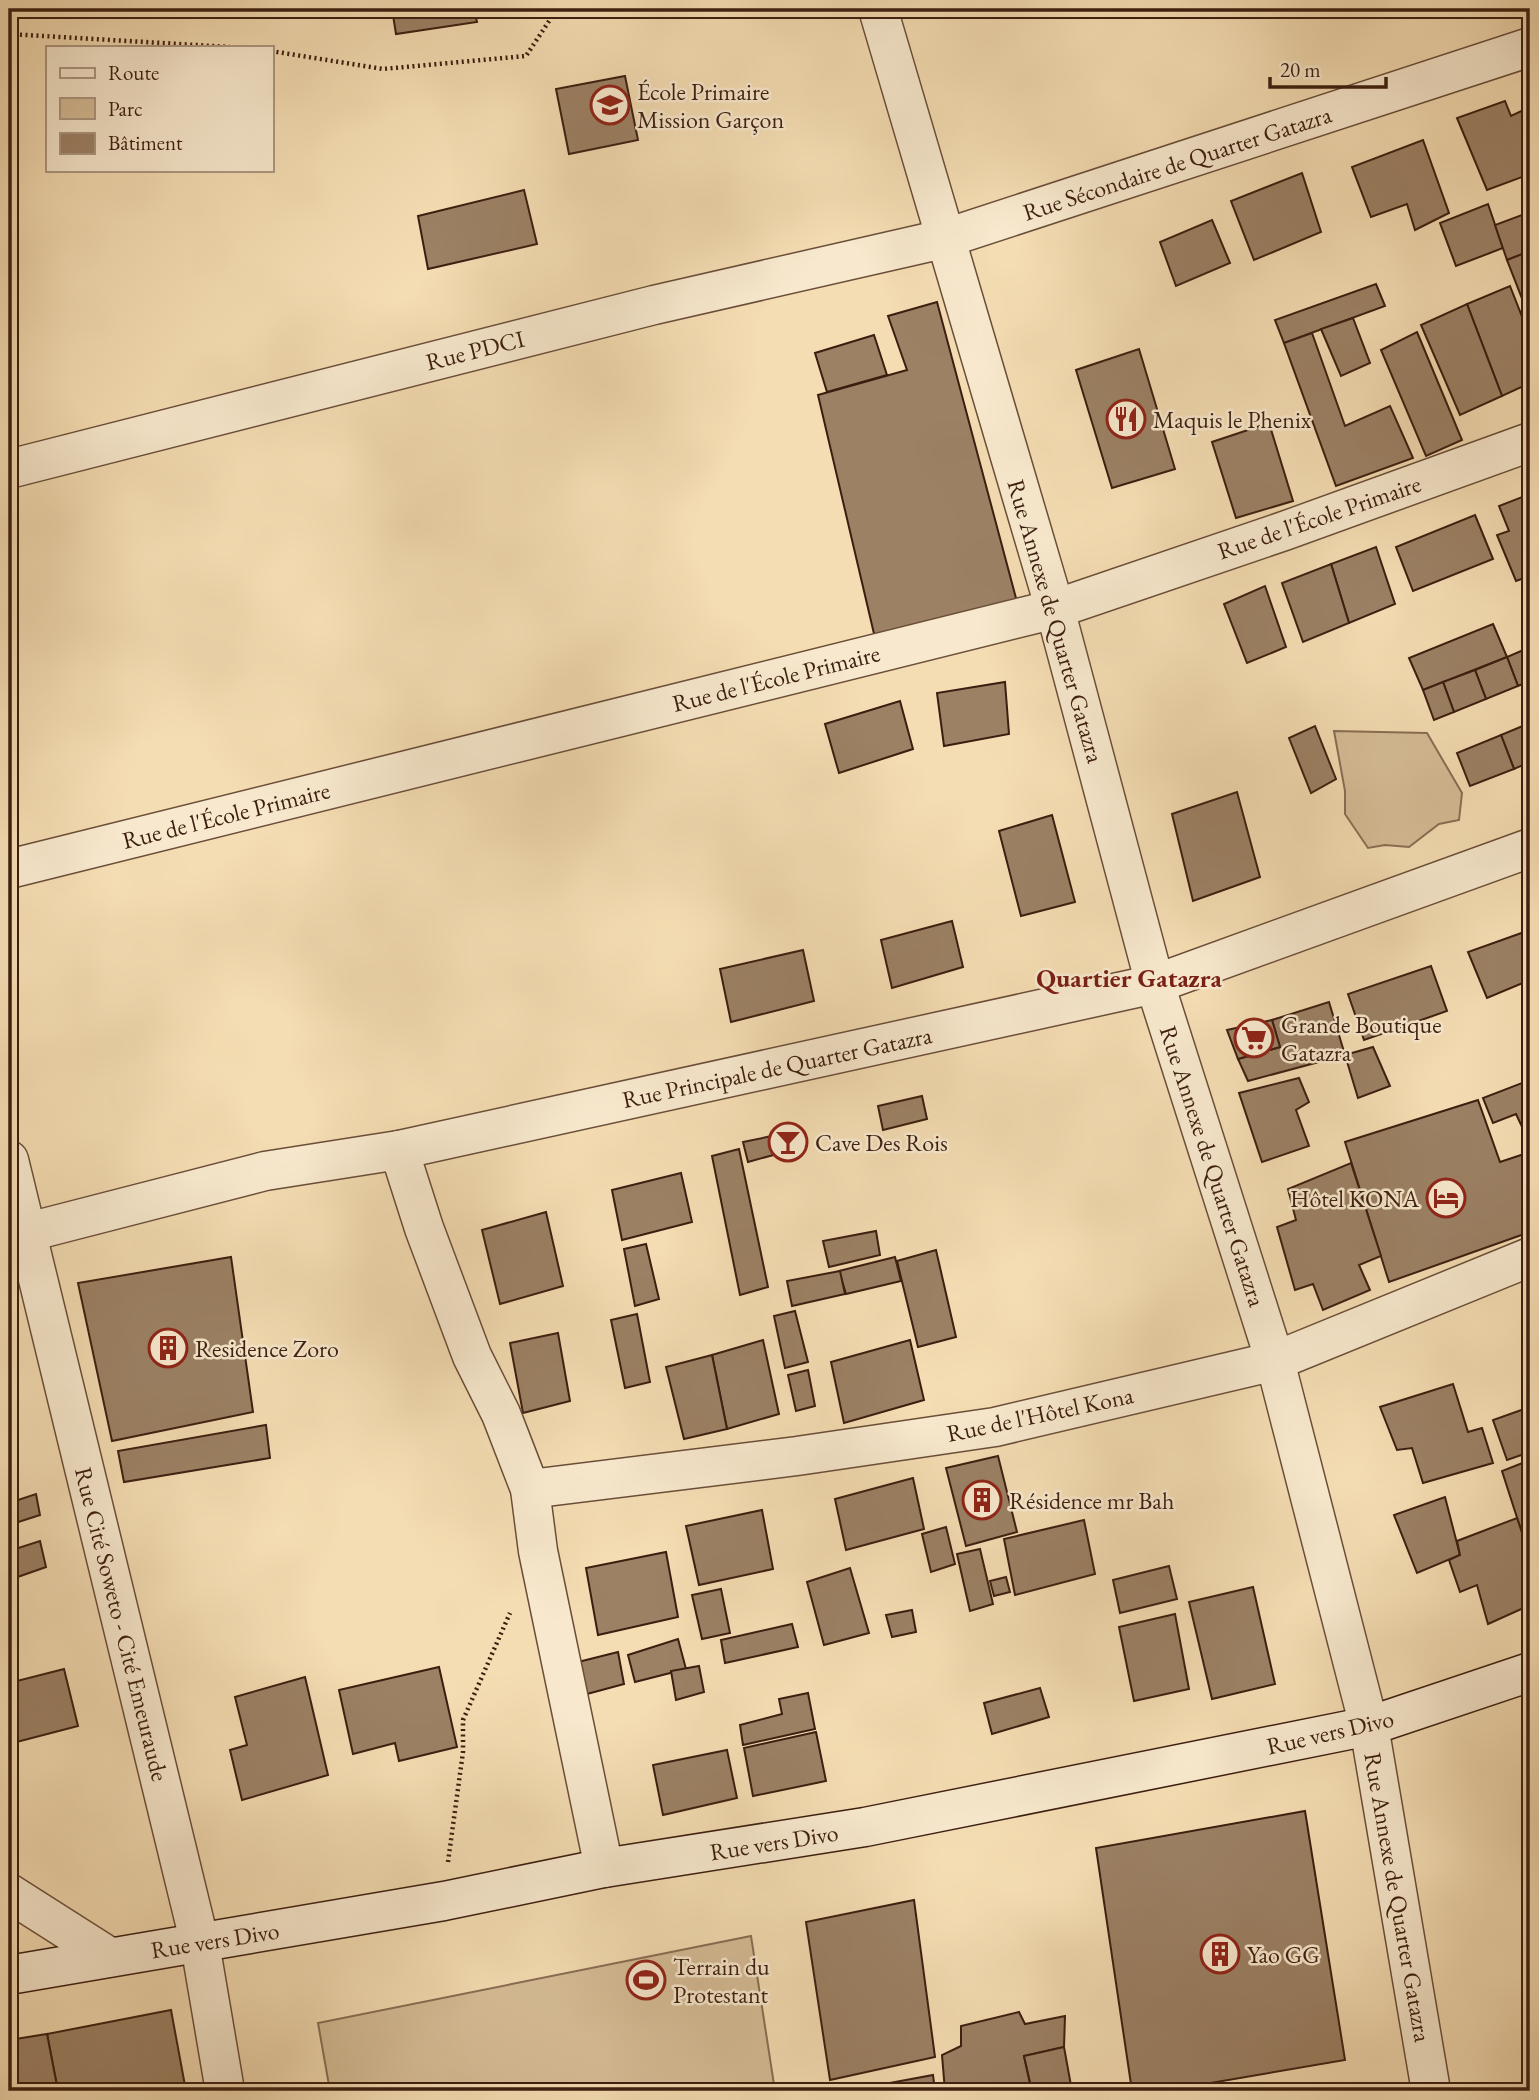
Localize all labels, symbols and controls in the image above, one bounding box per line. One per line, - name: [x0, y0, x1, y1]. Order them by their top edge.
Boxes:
- legend: [46, 46, 273, 172]
- scale bar: [1270, 46, 1385, 90]
- text: 20 m: [1280, 56, 1321, 83]
- text: Route: [108, 59, 159, 86]
- place label: École Primaire Mission Garçon: [637, 76, 784, 135]
- school or university icon: École Primaire Mission Garçon: [589, 84, 631, 126]
- text: Parc: [108, 95, 142, 122]
- street label: Rue Sécondaire de Quarter Gatazra: [1019, 98, 1336, 228]
- text: Bâtiment: [108, 129, 183, 156]
- street label: Rue PDCI: [423, 323, 527, 377]
- restaurant icon: Maquis le Phenix: [1105, 398, 1147, 440]
- place label: Maquis le Phenix: [1153, 404, 1312, 435]
- street label: Rue de l'École Primaire: [1213, 468, 1425, 566]
- street label: Rue Annexe de Quarter Gatazra: [1001, 476, 1111, 767]
- street label: Rue de l'École Primaire: [669, 637, 883, 719]
- street label: Rue de l'École Primaire: [119, 774, 333, 856]
- district label: Quartier Gatazra: [1036, 961, 1222, 995]
- place label: Grande Boutique Gatazra: [1281, 1009, 1442, 1068]
- supermarket icon: Grande Boutique Gatazra: [1233, 1017, 1275, 1059]
- street label: Rue Principale de Quarter Gatazra: [619, 1019, 935, 1115]
- street label: Rue Annexe de Quarter Gatazra: [1153, 1022, 1273, 1311]
- bar icon: Cave Des Rois: [767, 1121, 809, 1163]
- place label: Cave Des Rois: [815, 1127, 948, 1158]
- hotel icon: Hôtel KONA: [1425, 1177, 1467, 1219]
- place label: Hôtel KONA: [1290, 1183, 1419, 1214]
- building icon: Residence Zoro: [147, 1327, 189, 1369]
- place label: Residence Zoro: [195, 1333, 339, 1364]
- street label: Rue de l'Hôtel Kona: [944, 1379, 1137, 1449]
- street label: Rue Cité Soweto - Cité Emeuraude: [68, 1464, 176, 1784]
- building icon: Résidence mr Bah: [961, 1479, 1003, 1521]
- place label: Résidence mr Bah: [1009, 1485, 1174, 1516]
- street label: Rue vers Divo: [1263, 1702, 1397, 1762]
- street label: Rue Annexe de Quarter Gatazra: [1357, 1750, 1439, 2045]
- street label: Rue vers Divo: [708, 1817, 841, 1867]
- street label: Rue vers Divo: [149, 1915, 282, 1965]
- building icon: Yao GG: [1199, 1933, 1241, 1975]
- place label: Yao GG: [1247, 1939, 1320, 1970]
- place label: Terrain du Protestant: [673, 1951, 770, 2010]
- sports icon: Terrain du Protestant: [625, 1959, 667, 2001]

